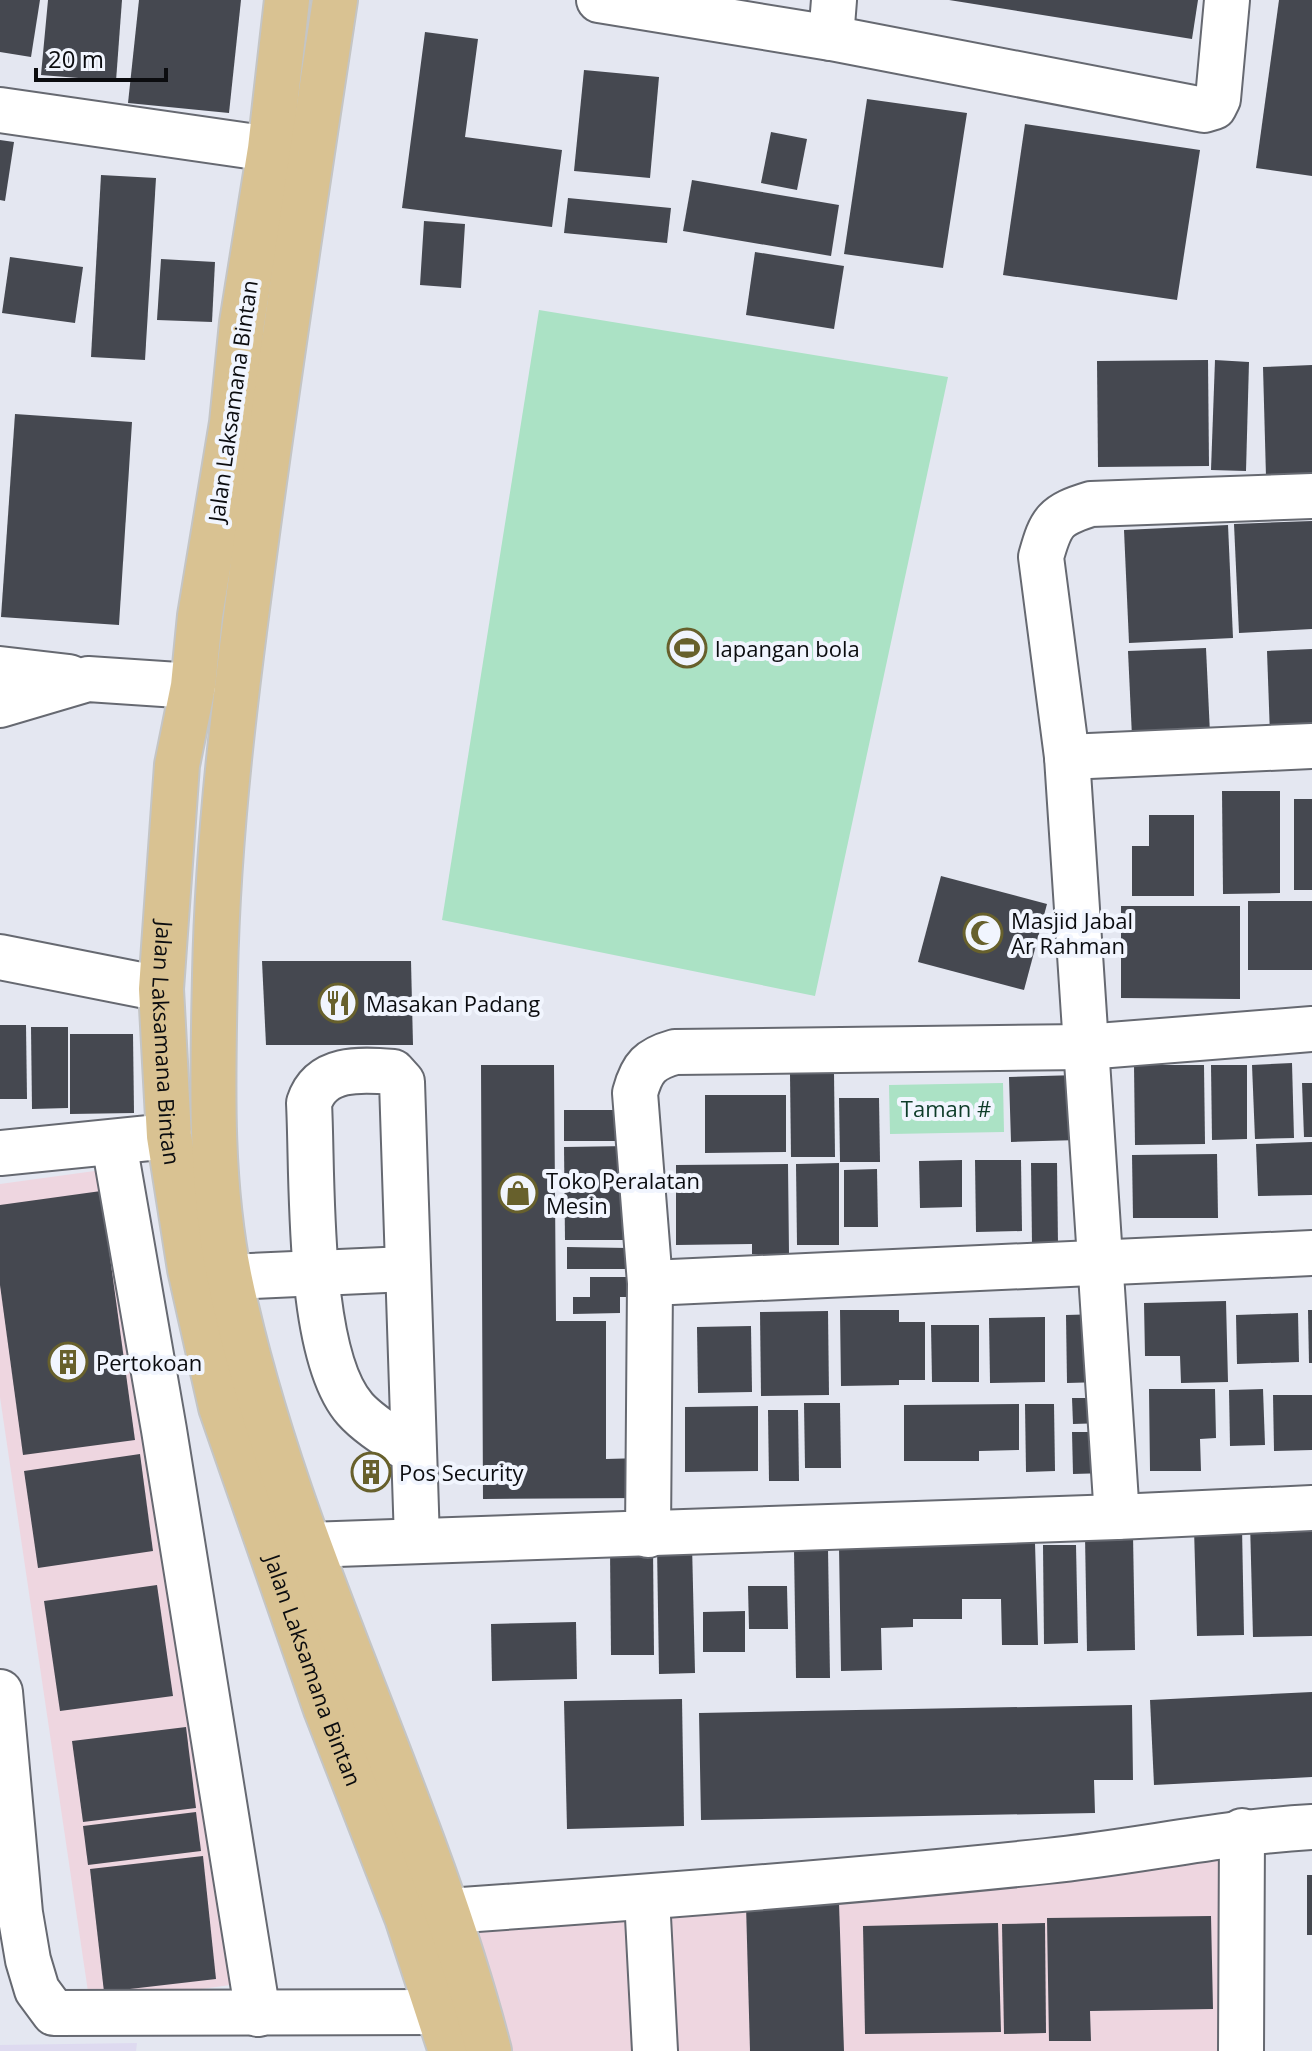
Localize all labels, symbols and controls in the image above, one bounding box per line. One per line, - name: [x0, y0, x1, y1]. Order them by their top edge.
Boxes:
- scale bar: [36, 32, 166, 82]
- text: 20 m: [48, 42, 104, 75]
- street label: Jalan Laksamana Bintan: [200, 278, 264, 526]
- sports icon: lapangan bola: [666, 627, 708, 669]
- place label: lapangan bola: [715, 633, 860, 663]
- place label: Masjid Jabal Ar Rahman: [1011, 905, 1133, 960]
- mosque icon: Masjid Jabal Ar Rahman: [962, 912, 1004, 954]
- street label: Jalan Laksamana Bintan: [146, 918, 188, 1167]
- restaurant icon: Masakan Padang: [317, 982, 359, 1024]
- place label: Masakan Padang: [366, 988, 540, 1018]
- park label: Taman #: [901, 1093, 991, 1123]
- place label: Toko Peralatan Mesin: [546, 1165, 700, 1220]
- shop icon: Toko Peralatan Mesin: [497, 1172, 539, 1214]
- building icon: Pertokoan: [47, 1341, 89, 1383]
- place label: Pertokoan: [96, 1347, 202, 1377]
- building icon: Pos Security: [350, 1451, 392, 1493]
- place label: Pos Security: [399, 1457, 525, 1487]
- street label: Jalan Laksamana Bintan: [258, 1548, 369, 1790]

